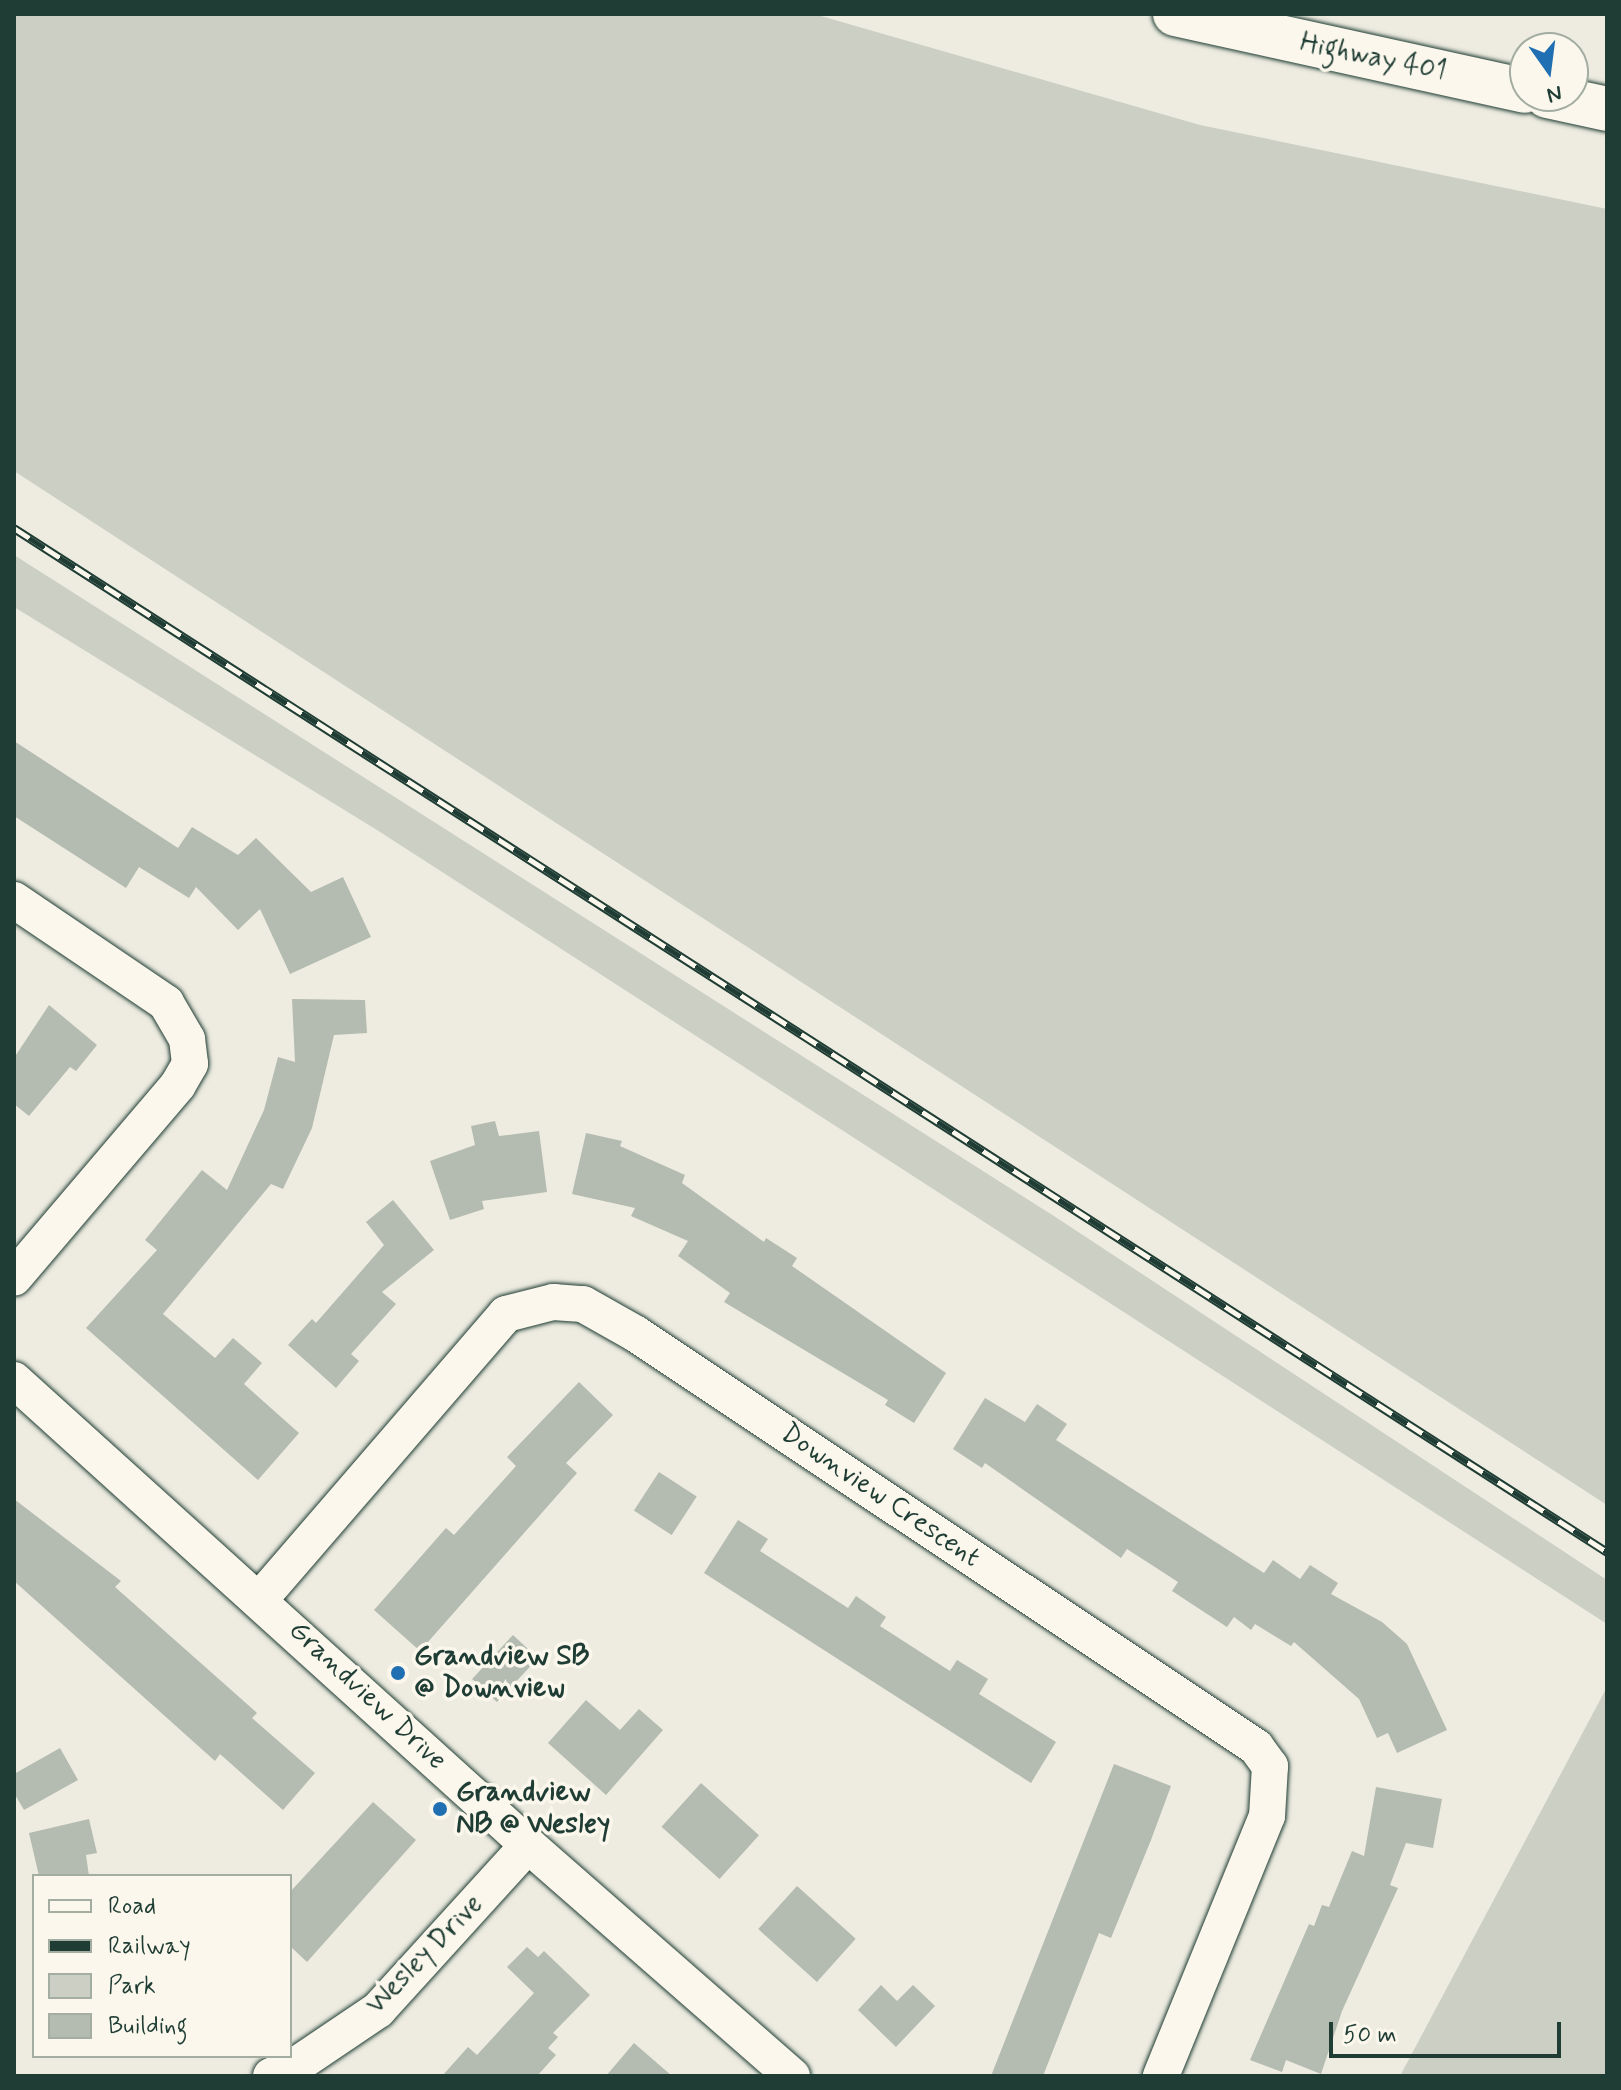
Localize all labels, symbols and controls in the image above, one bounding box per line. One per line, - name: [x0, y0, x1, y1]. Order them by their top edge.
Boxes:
- street label: Highway 401: [1297, 26, 1449, 90]
- north arrow: [1509, 32, 1589, 112]
- text: N: [1544, 78, 1565, 109]
- street label: Downview Crescent: [772, 1416, 988, 1576]
- street label: Grandview Drive: [281, 1614, 453, 1778]
- place label: Grandview SB @ Downview: [414, 1640, 589, 1706]
- marker: Grandview SB @ Downview: [389, 1664, 407, 1682]
- place label: Grandview NB @ Wesley: [456, 1776, 610, 1842]
- marker: Grandview NB @ Wesley: [431, 1800, 449, 1818]
- legend: [32, 1874, 292, 2058]
- street label: Wesley Drive: [360, 1889, 490, 2021]
- text: Road: [108, 1891, 156, 1922]
- text: Railway: [108, 1931, 191, 1962]
- text: Park: [108, 1971, 156, 2002]
- scale bar: [1333, 2006, 1565, 2056]
- text: Building: [108, 2011, 188, 2042]
- text: 50 m: [1343, 2020, 1397, 2051]

